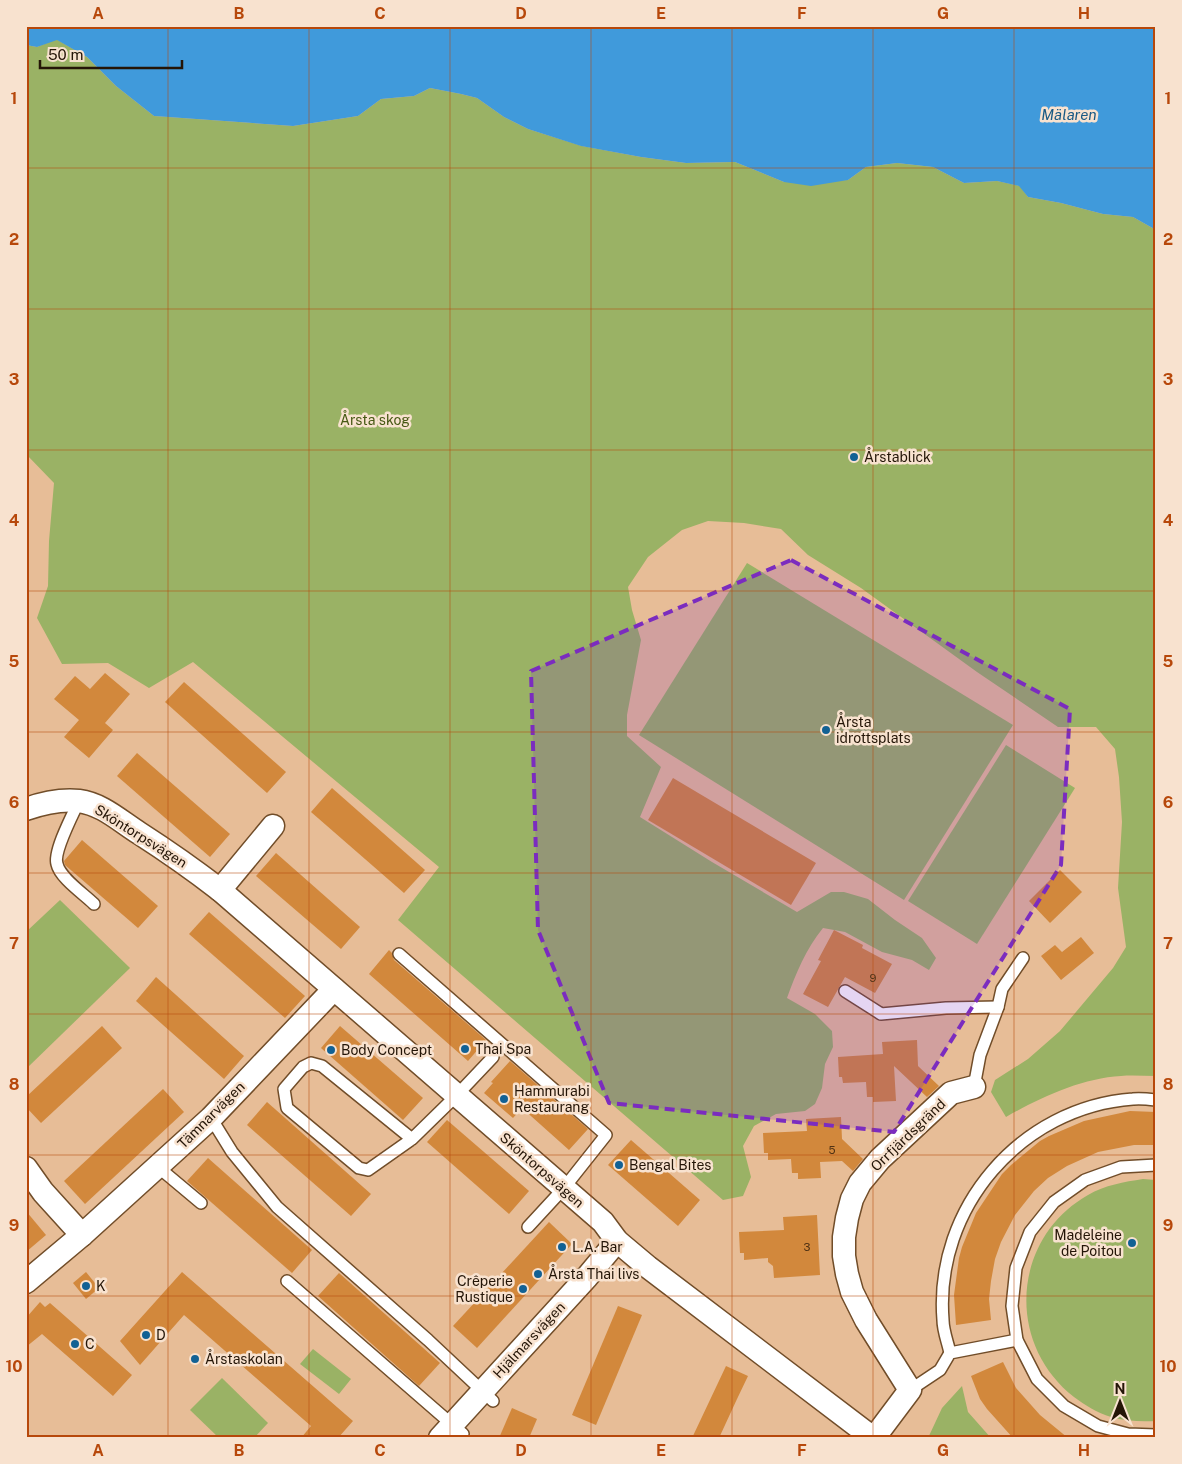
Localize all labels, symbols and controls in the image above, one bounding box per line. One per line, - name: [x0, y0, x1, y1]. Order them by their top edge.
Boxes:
- text: A: [92, 4, 104, 23]
- text: B: [234, 4, 245, 23]
- text: C: [374, 4, 386, 23]
- text: D: [515, 4, 527, 23]
- text: E: [656, 4, 666, 23]
- text: F: [797, 4, 807, 23]
- text: G: [937, 4, 949, 23]
- text: H: [1078, 4, 1090, 23]
- scale bar: [40, 38, 182, 70]
- text: 50 m: [48, 46, 83, 63]
- text: 1: [11, 89, 17, 108]
- text: 1: [1165, 89, 1171, 108]
- water label: Mälaren: [1041, 106, 1097, 123]
- text: 2: [9, 230, 19, 249]
- text: 2: [1163, 230, 1173, 249]
- text: 3: [9, 370, 19, 389]
- text: 3: [1163, 370, 1173, 389]
- park label: Årsta skog: [340, 410, 410, 428]
- place label: Årstablick: [864, 447, 931, 465]
- marker: Årstablick: [848, 451, 860, 463]
- text: 4: [9, 511, 20, 530]
- text: 4: [1163, 511, 1174, 530]
- text: 5: [9, 652, 20, 671]
- text: 5: [1163, 652, 1174, 671]
- place label: Årsta idrottsplats: [836, 712, 911, 746]
- marker: Årsta idrottsplats: [820, 724, 832, 736]
- text: 6: [9, 793, 19, 812]
- text: 6: [1163, 793, 1173, 812]
- street label: Sköntorpsvägen: [92, 801, 190, 871]
- text: 7: [9, 934, 19, 953]
- text: 7: [1163, 934, 1173, 953]
- house number: 9: [870, 972, 877, 984]
- place label: Thai Spa: [475, 1041, 531, 1057]
- place label: Body Concept: [341, 1042, 432, 1058]
- marker: Thai Spa: [459, 1043, 471, 1055]
- marker: Body Concept: [325, 1044, 337, 1056]
- text: 8: [9, 1075, 20, 1094]
- text: 8: [1163, 1075, 1174, 1094]
- street label: Tämnarvägen: [174, 1078, 248, 1152]
- place label: Hammurabi Restaurang: [514, 1083, 590, 1115]
- marker: Hammurabi Restaurang: [498, 1093, 510, 1105]
- street label: Orrfjärdsgränd: [868, 1096, 948, 1174]
- street label: Sköntorpsvägen: [497, 1129, 587, 1211]
- house number: 5: [828, 1144, 836, 1156]
- place label: Bengal Bites: [629, 1157, 711, 1173]
- marker: Bengal Bites: [613, 1159, 625, 1171]
- text: 9: [9, 1216, 19, 1235]
- text: 9: [1163, 1216, 1173, 1235]
- place label: Madeleine de Poitou: [1054, 1227, 1122, 1259]
- marker: Madeleine de Poitou: [1126, 1237, 1138, 1249]
- place label: L.A. Bar: [572, 1239, 623, 1255]
- marker: L.A. Bar: [556, 1241, 568, 1253]
- house number: 3: [804, 1241, 811, 1253]
- place label: Årsta Thai livs: [548, 1264, 639, 1282]
- marker: Årsta Thai livs: [532, 1268, 544, 1280]
- place label: Crêperie Rustique: [455, 1273, 513, 1305]
- place label: K: [96, 1278, 106, 1294]
- marker: K: [80, 1280, 92, 1292]
- marker: Crêperie Rustique: [517, 1283, 529, 1295]
- street label: Hjälmarsvägen: [490, 1299, 568, 1381]
- place label: D: [156, 1327, 166, 1343]
- marker: D: [140, 1329, 152, 1341]
- place label: C: [85, 1336, 95, 1352]
- marker: C: [69, 1338, 81, 1350]
- place label: Årstaskolan: [205, 1349, 283, 1367]
- marker: Årstaskolan: [189, 1353, 201, 1365]
- text: 10: [5, 1357, 23, 1376]
- text: 10: [1159, 1357, 1177, 1376]
- north arrow: [1094, 1376, 1144, 1426]
- text: N: [1115, 1381, 1125, 1397]
- text: A: [92, 1441, 104, 1460]
- text: B: [234, 1441, 245, 1460]
- text: C: [374, 1441, 386, 1460]
- text: D: [515, 1441, 527, 1460]
- text: E: [656, 1441, 666, 1460]
- text: F: [797, 1441, 807, 1460]
- text: G: [937, 1441, 949, 1460]
- text: H: [1078, 1441, 1090, 1460]

